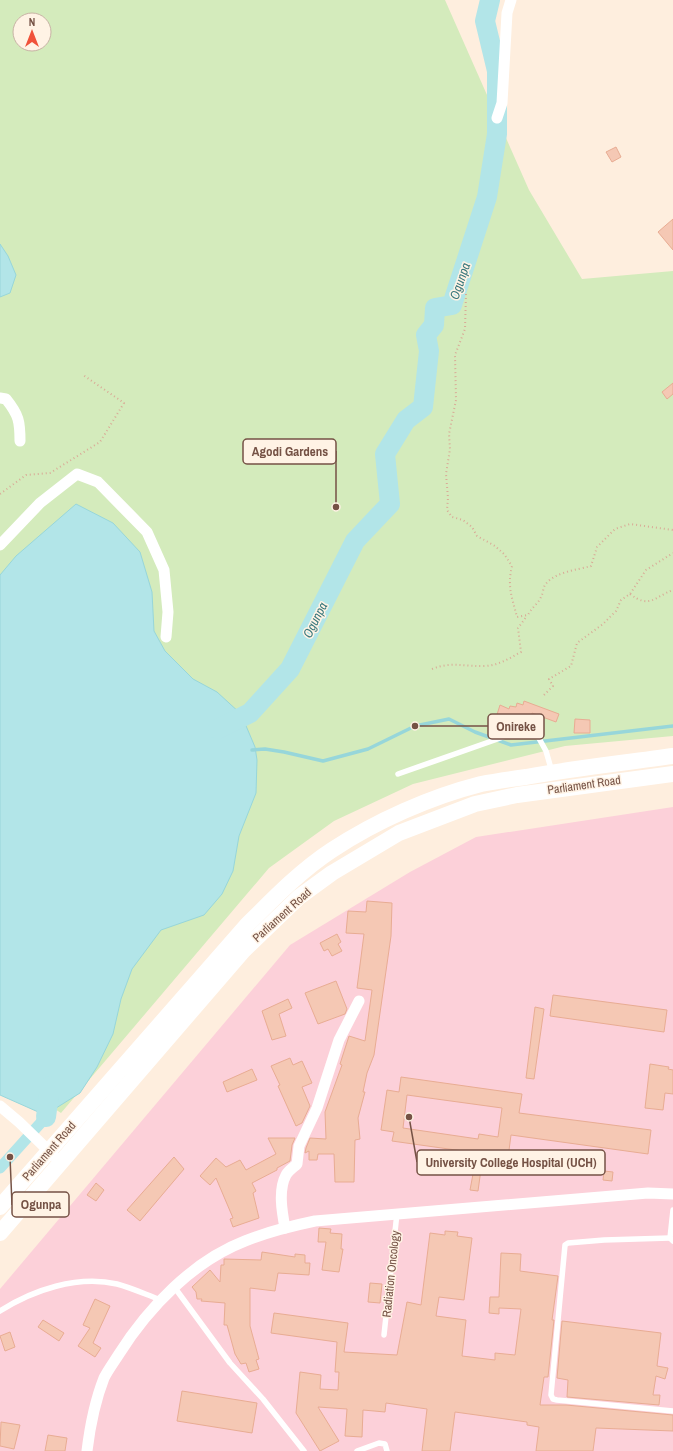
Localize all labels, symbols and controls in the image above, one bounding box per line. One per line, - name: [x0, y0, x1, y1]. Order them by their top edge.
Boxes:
- north arrow: [12, 12, 52, 52]
- text: N: [29, 15, 35, 29]
- water label: Ogunpa: [446, 260, 474, 302]
- callout: Agodi Gardens: [243, 439, 336, 464]
- text: Agodi Gardens: [252, 443, 328, 460]
- water label: Ogunpa: [299, 599, 331, 641]
- callout: Onireke: [488, 714, 544, 739]
- text: Onireke: [496, 718, 536, 735]
- street label: Parliament Road: [546, 772, 622, 798]
- street label: Parliament Road: [249, 884, 315, 946]
- street label: Parliament Road: [19, 1118, 79, 1184]
- callout: University College Hospital (UCH): [417, 1150, 605, 1175]
- text: University College Hospital (UCH): [425, 1154, 597, 1171]
- callout: Ogunpa: [12, 1192, 69, 1217]
- text: Ogunpa: [21, 1196, 61, 1213]
- street label: Radiation Oncology: [378, 1230, 404, 1318]

